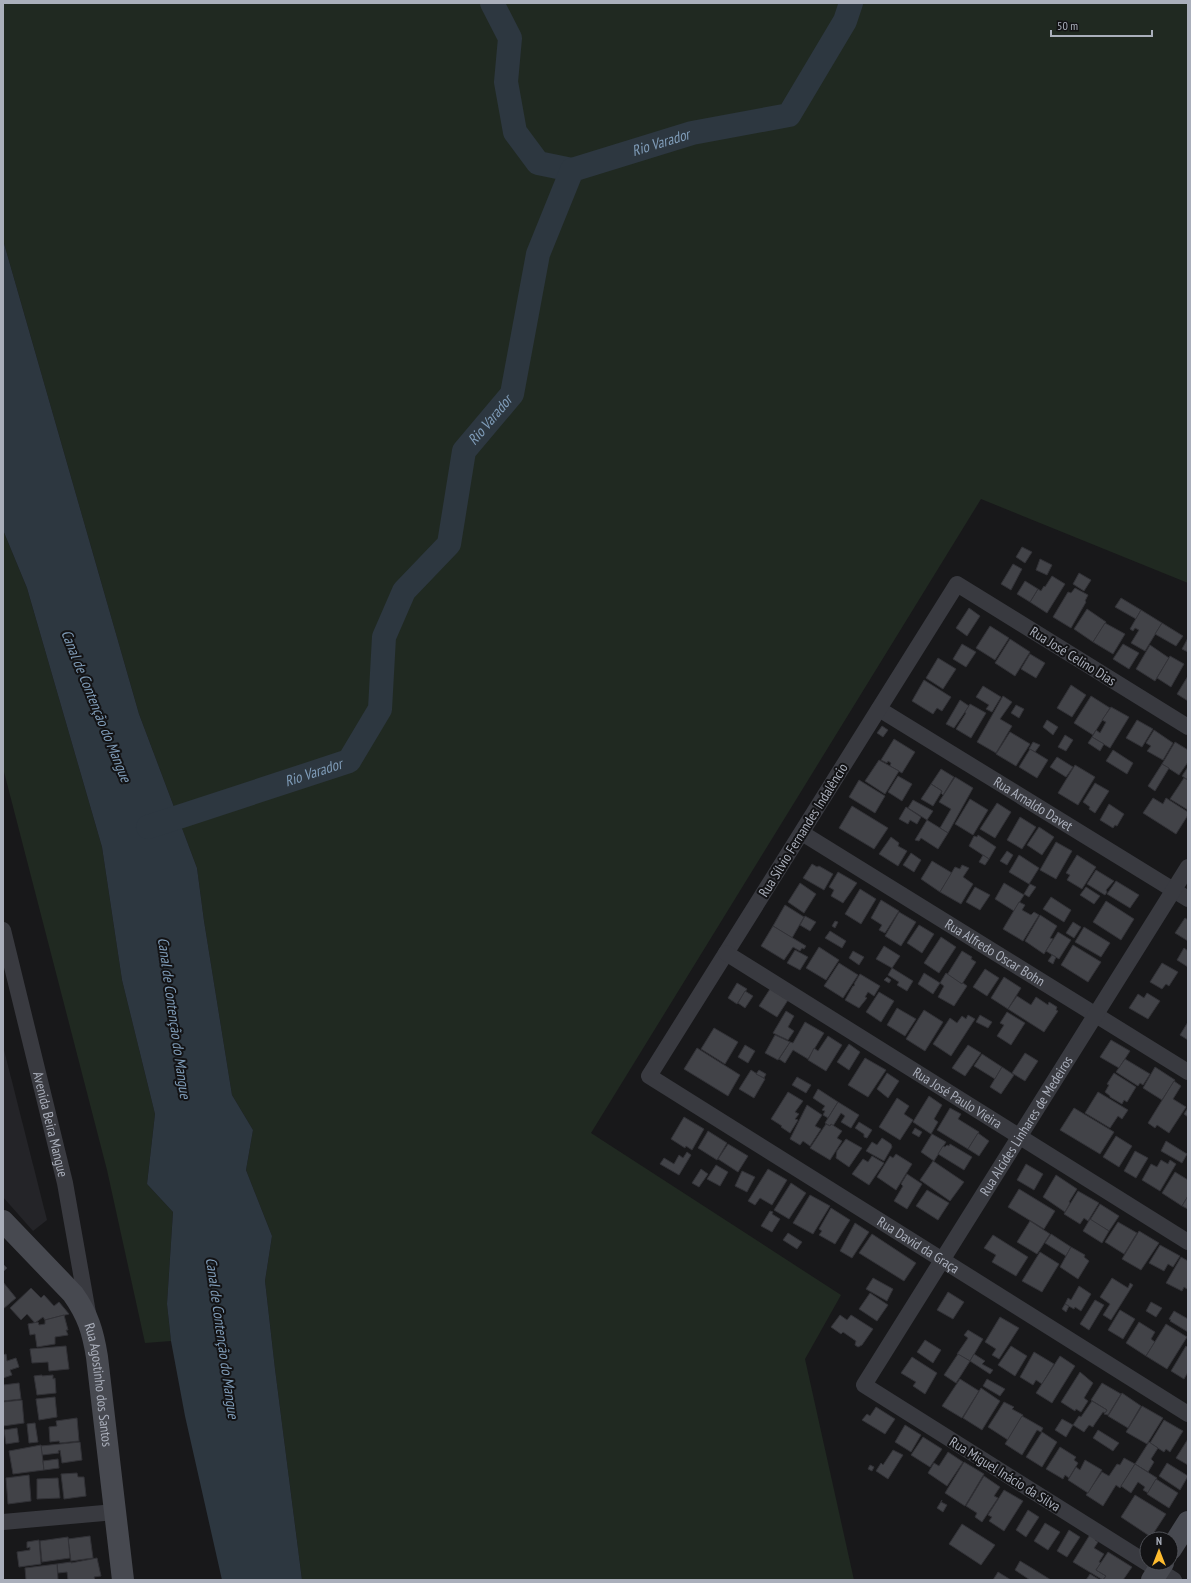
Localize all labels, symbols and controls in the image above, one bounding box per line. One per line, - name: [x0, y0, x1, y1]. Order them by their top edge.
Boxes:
- scale bar: [1051, 12, 1152, 38]
- text: 50 m: [1057, 18, 1078, 33]
- water label: Rio Varador: [629, 124, 694, 160]
- water label: Rio Varador: [463, 390, 517, 449]
- street label: Rua José Celino Dias: [1027, 622, 1120, 690]
- water label: Canal de Contenção do Mangue: [57, 627, 136, 785]
- water label: Rio Varador: [282, 753, 346, 791]
- street label: Rua Sílvio Fernandes Indalêncio: [754, 760, 852, 900]
- street label: Rua Arnaldo Davet: [990, 773, 1076, 835]
- street label: Rua Alfredo Oscar Bohn: [942, 915, 1048, 990]
- water label: Canal de Contenção do Mangue: [154, 936, 195, 1101]
- street label: Rua Alcides Linhares de Medeiros: [976, 1052, 1077, 1199]
- street label: Rua José Paulo Vieira: [910, 1063, 1005, 1132]
- street label: Avenida Beira Mangue: [29, 1070, 72, 1179]
- street label: Rua David da Graça: [874, 1212, 963, 1277]
- water label: Canal de Contenção do Mangue: [202, 1256, 243, 1421]
- street label: Rua Agostinho dos Santos: [80, 1320, 116, 1448]
- street label: Rua Miguel Inácio da Silva: [946, 1433, 1064, 1515]
- north arrow: [1139, 1531, 1179, 1571]
- text: N: [1156, 1534, 1162, 1548]

